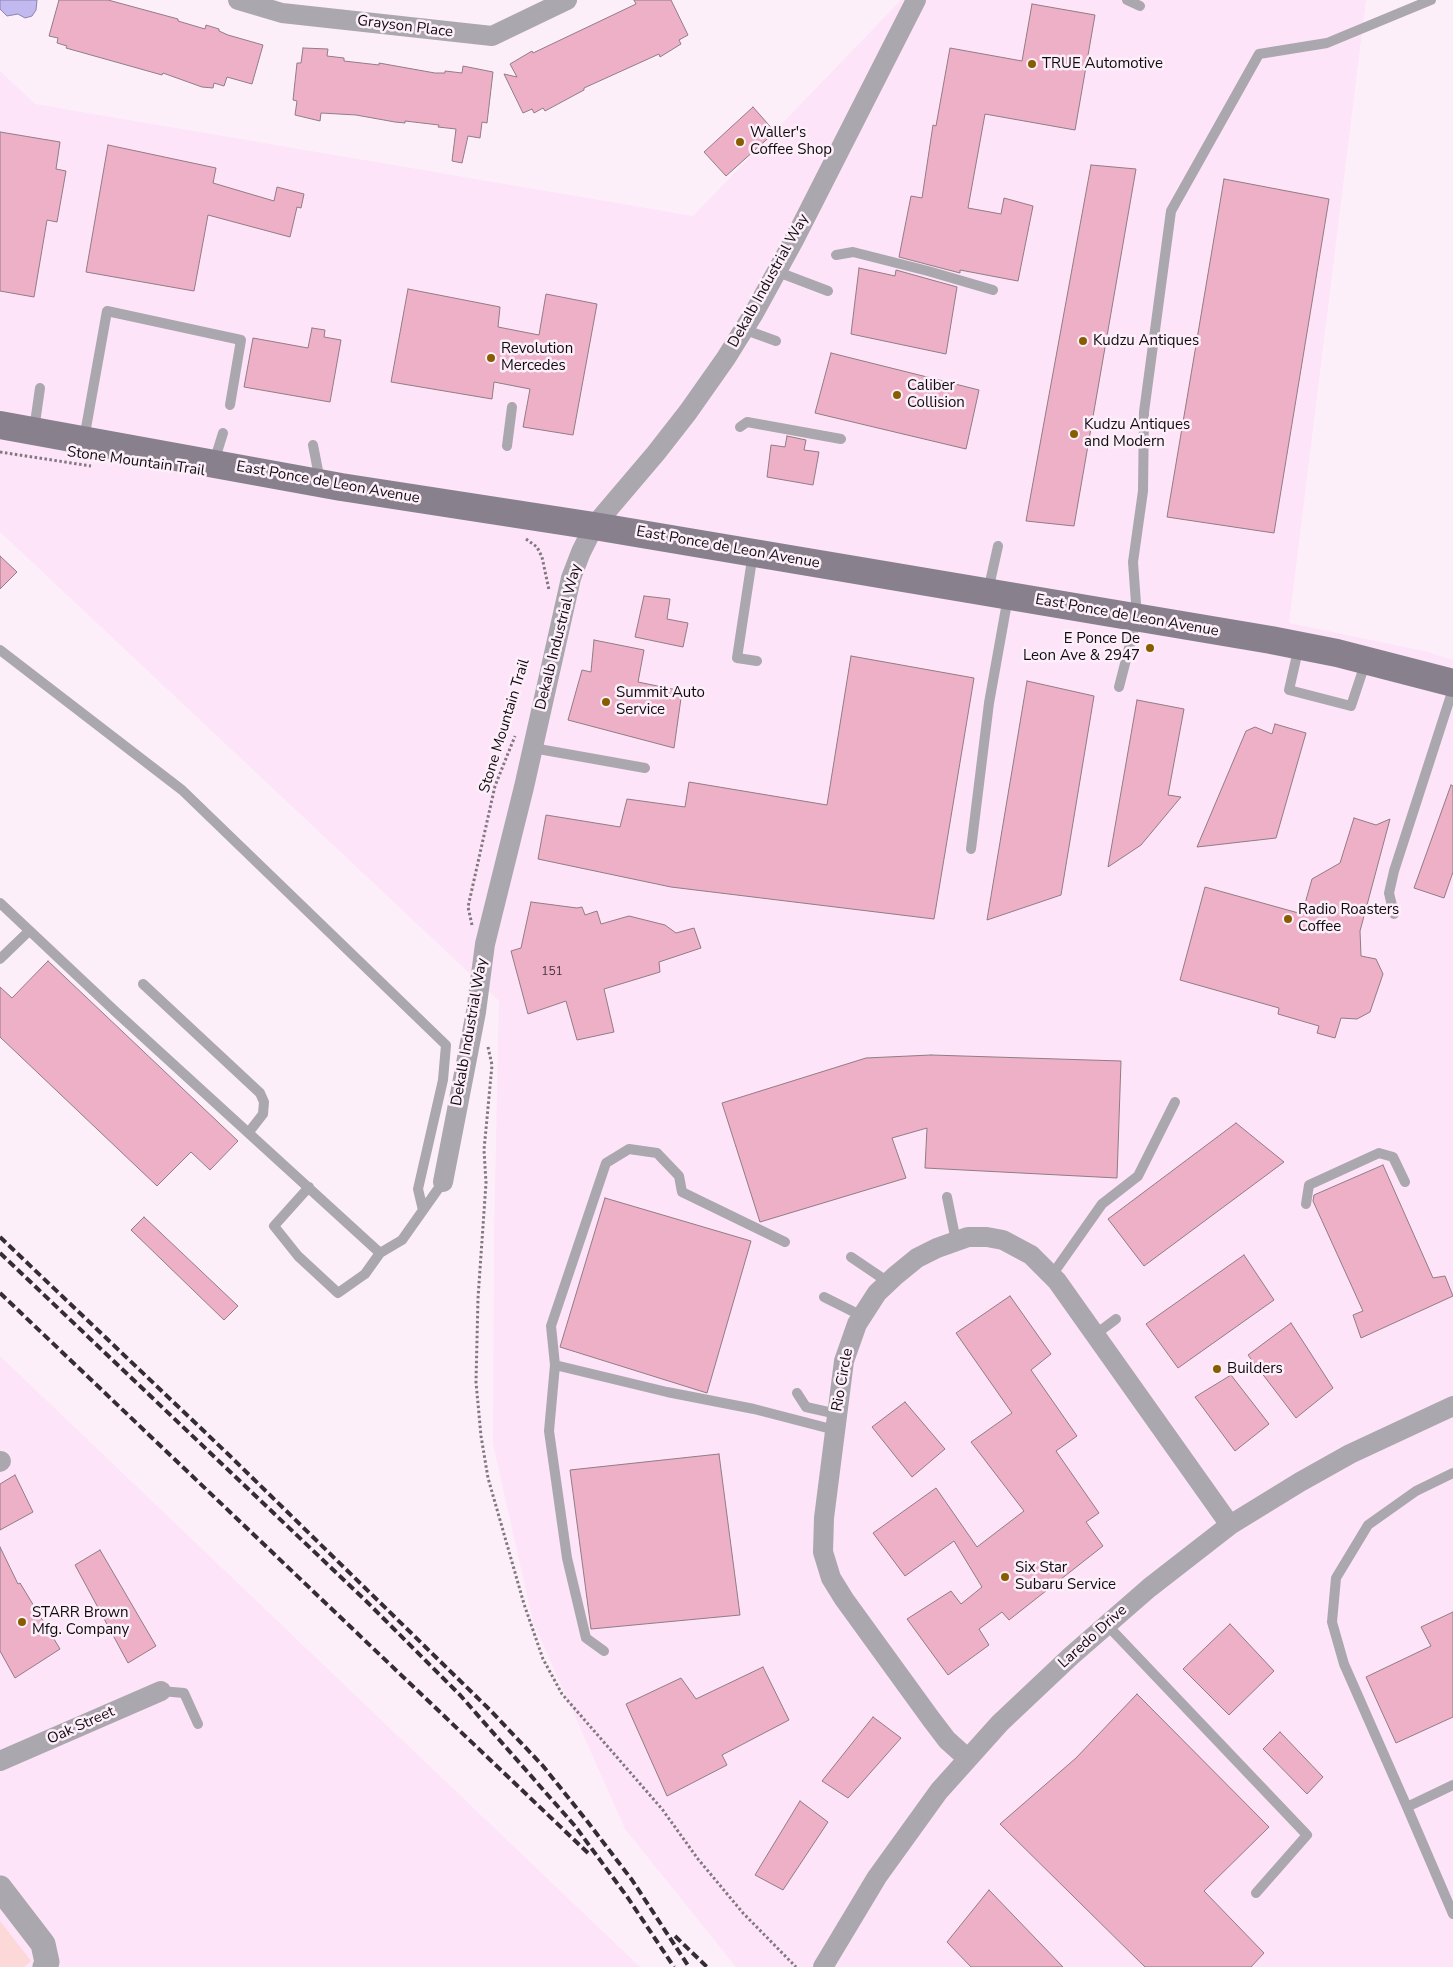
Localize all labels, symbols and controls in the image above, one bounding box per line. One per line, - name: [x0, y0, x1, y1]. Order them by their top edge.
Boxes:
- street label: Grayson Place: [356, 12, 454, 42]
- place label: TRUE Automotive: [1042, 55, 1163, 73]
- marker: TRUE Automotive: [1026, 58, 1038, 70]
- place label: Waller's Coffee Shop: [750, 124, 832, 159]
- marker: Waller's Coffee Shop: [734, 136, 746, 148]
- street label: Dekalb Industrial Way: [725, 211, 813, 351]
- place label: Kudzu Antiques: [1093, 332, 1199, 350]
- marker: Kudzu Antiques: [1077, 335, 1089, 347]
- place label: Revolution Mercedes: [501, 340, 573, 375]
- marker: Revolution Mercedes: [485, 352, 497, 364]
- place label: Caliber Collision: [907, 377, 965, 412]
- marker: Caliber Collision: [891, 389, 903, 401]
- place label: Kudzu Antiques and Modern: [1084, 416, 1190, 451]
- marker: Kudzu Antiques and Modern: [1068, 428, 1080, 440]
- street label: Stone Mountain Trail: [66, 443, 206, 481]
- street label: East Ponce de Leon Avenue: [235, 458, 421, 508]
- street label: East Ponce de Leon Avenue: [635, 523, 821, 573]
- street label: Dekalb Industrial Way: [532, 562, 586, 712]
- street label: East Ponce de Leon Avenue: [1034, 591, 1220, 641]
- place label: E Ponce De Leon Ave & 2947: [1023, 630, 1140, 665]
- marker: E Ponce De Leon Ave & 2947: [1144, 642, 1156, 654]
- street label: Stone Mountain Trail: [476, 657, 534, 795]
- place label: Summit Auto Service: [616, 684, 705, 719]
- marker: Summit Auto Service: [600, 696, 612, 708]
- place label: Radio Roasters Coffee: [1298, 901, 1399, 936]
- marker: Radio Roasters Coffee: [1282, 913, 1294, 925]
- street label: Dekalb Industrial Way: [448, 957, 492, 1107]
- house number: 151: [541, 965, 563, 979]
- street label: Rio Circle: [829, 1347, 857, 1413]
- place label: Builders: [1227, 1360, 1283, 1378]
- marker: Builders: [1211, 1363, 1223, 1375]
- place label: Six Star Subaru Service: [1015, 1559, 1116, 1594]
- marker: Six Star Subaru Service: [999, 1571, 1011, 1583]
- street label: Laredo Drive: [1055, 1602, 1131, 1672]
- place label: STARR Brown Mfg. Company: [32, 1604, 129, 1639]
- marker: STARR Brown Mfg. Company: [16, 1616, 28, 1628]
- street label: Oak Street: [45, 1703, 117, 1749]

